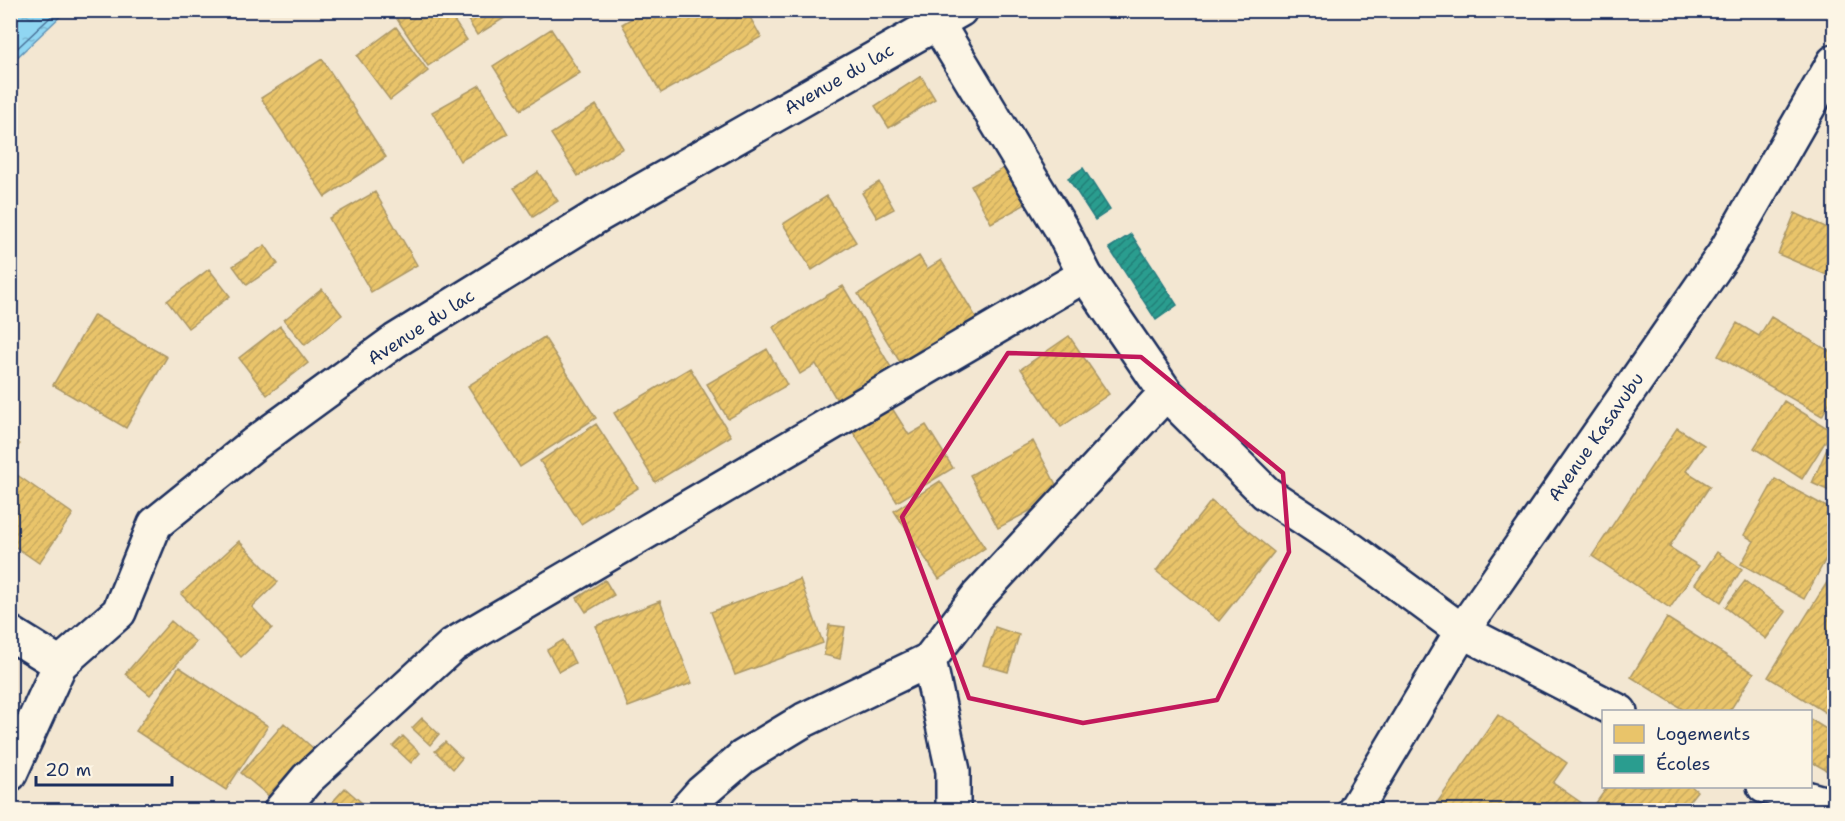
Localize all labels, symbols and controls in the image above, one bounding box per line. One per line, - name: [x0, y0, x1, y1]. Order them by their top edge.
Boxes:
- street label: Avenue du lac: [780, 38, 898, 120]
- street label: Avenue du lac: [363, 284, 479, 370]
- street label: Avenue Kasavubu: [1543, 368, 1649, 506]
- legend: [1602, 710, 1812, 788]
- text: Logements: [1656, 722, 1750, 746]
- scale bar: [36, 749, 172, 787]
- text: Écoles: [1656, 752, 1710, 776]
- text: 20 m: [45, 758, 91, 782]

